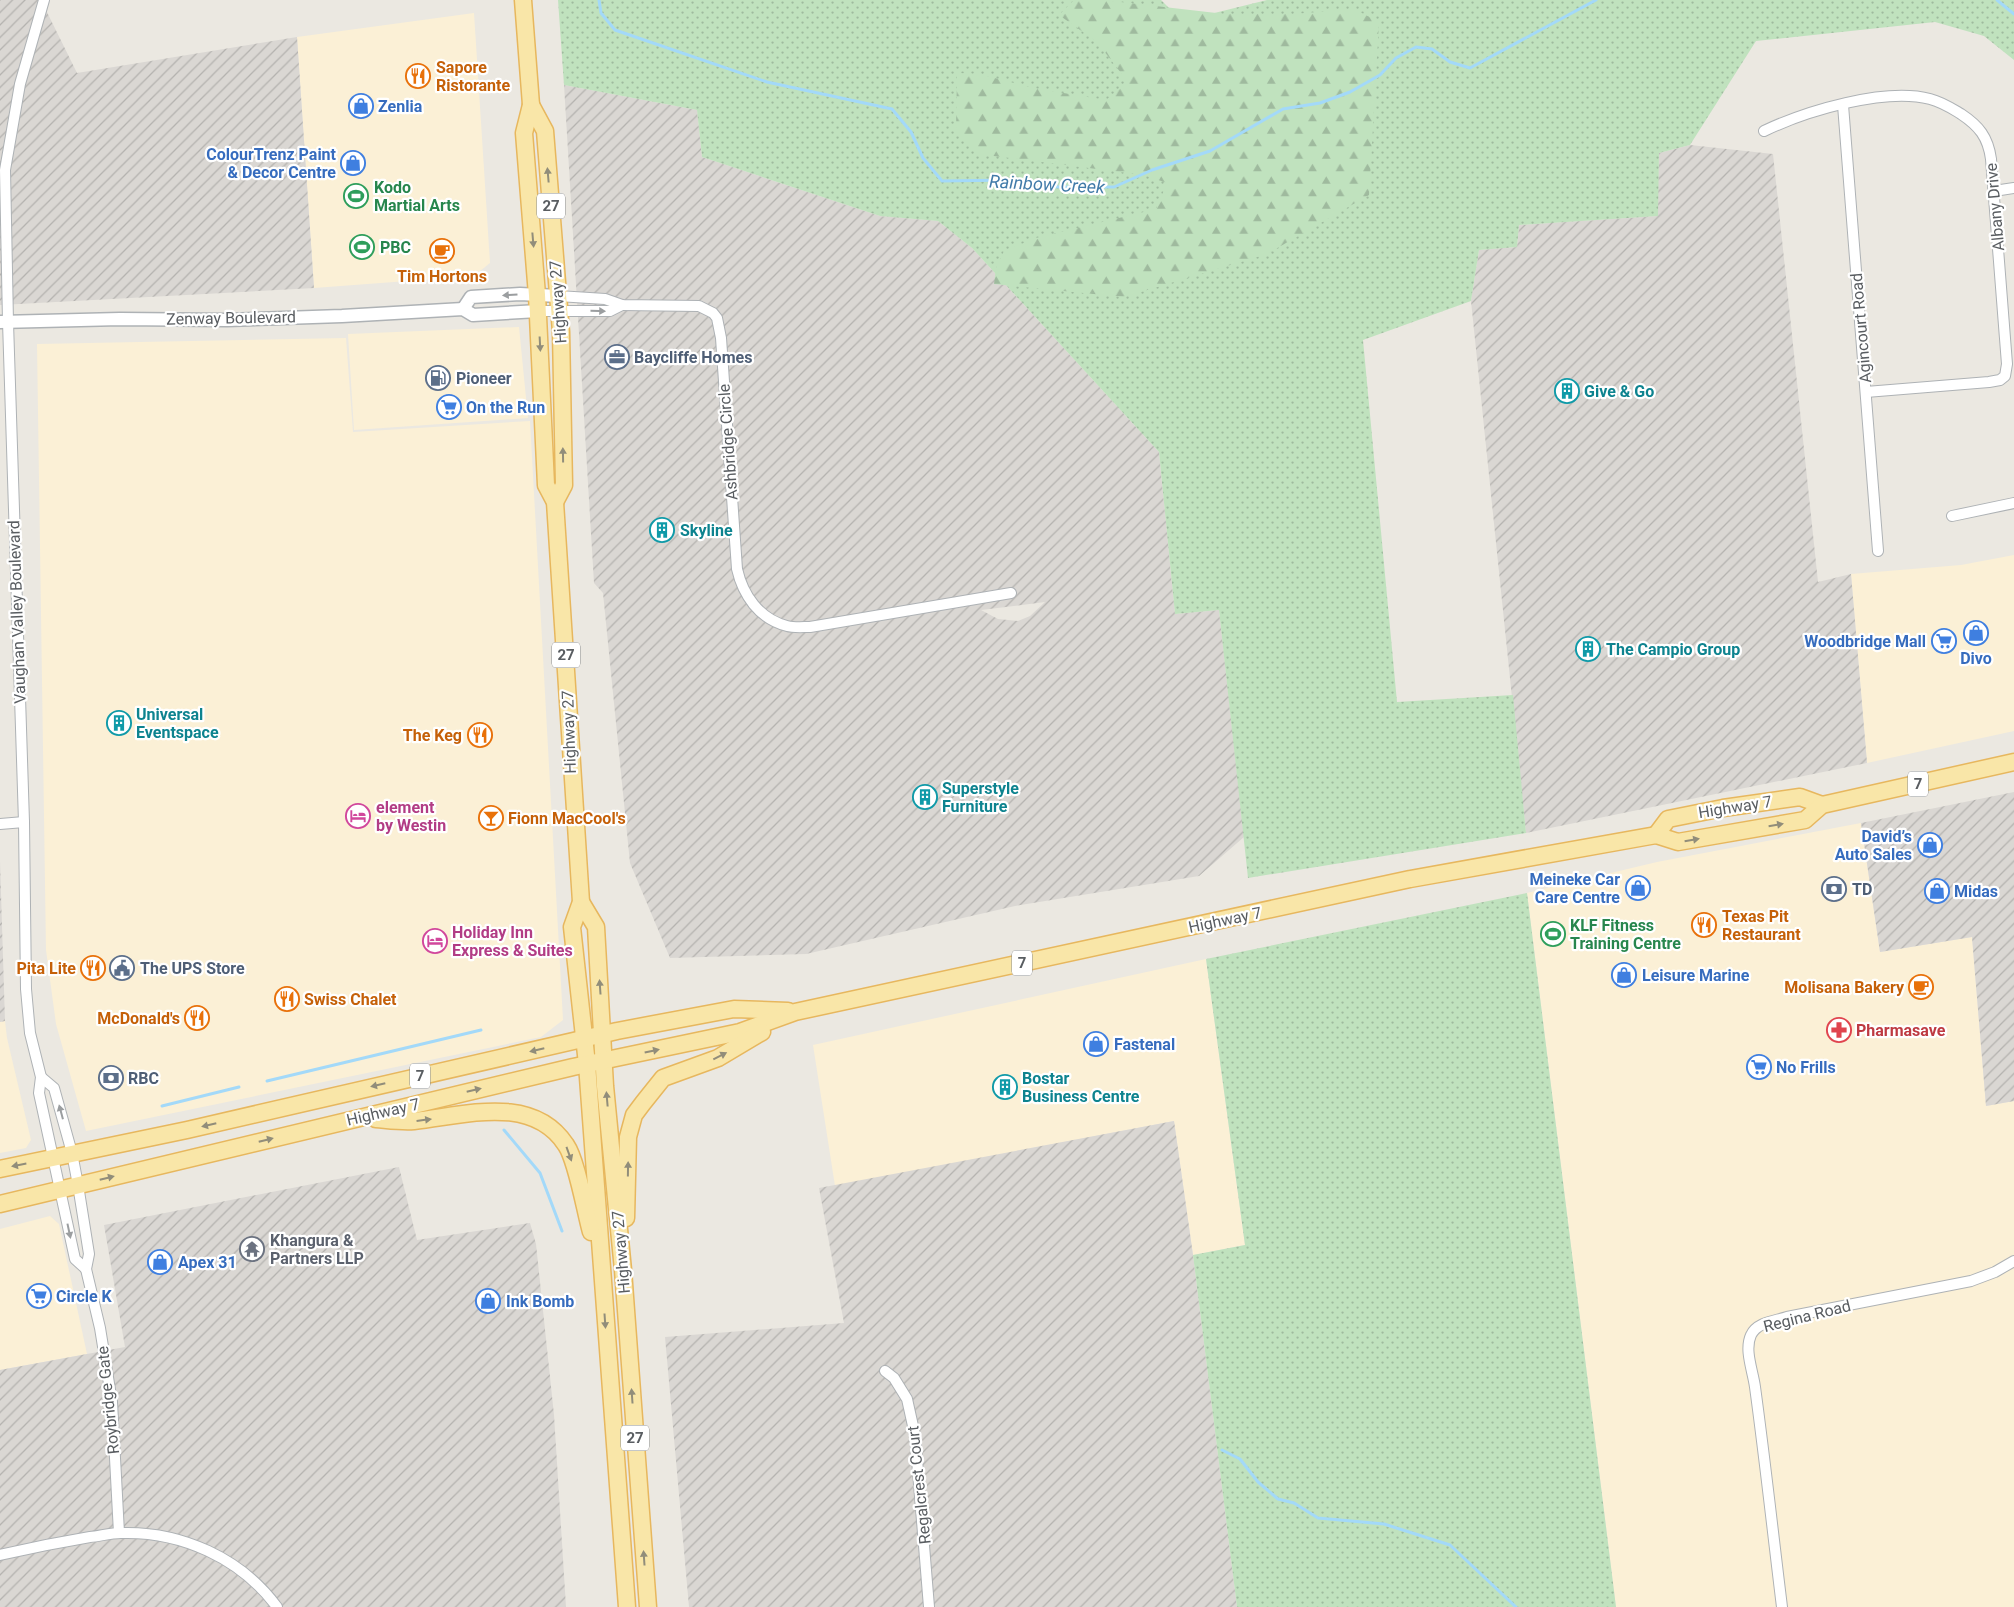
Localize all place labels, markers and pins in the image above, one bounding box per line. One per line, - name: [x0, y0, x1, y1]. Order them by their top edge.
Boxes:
- place label: Sapore Ristorante: [436, 58, 510, 95]
- restaurant icon: Sapore Ristorante: [405, 63, 431, 89]
- shop icon: Zenlia: [348, 93, 374, 119]
- place label: Zenlia: [378, 97, 423, 116]
- place label: ColourTrenz Paint & Decor Centre: [206, 145, 337, 182]
- shop icon: ColourTrenz Paint & Decor Centre: [340, 150, 366, 176]
- place label: Kodo Martial Arts: [374, 178, 460, 215]
- sports icon: Kodo Martial Arts: [343, 183, 369, 209]
- sports icon: PBC: [349, 234, 375, 260]
- place label: PBC: [380, 238, 411, 257]
- cafe icon: Tim Hortons: [429, 238, 455, 264]
- place label: Tim Hortons: [397, 267, 487, 286]
- office icon: Baycliffe Homes: [604, 344, 630, 370]
- place label: Baycliffe Homes: [634, 348, 752, 367]
- fuel station icon: Pioneer: [425, 365, 451, 391]
- place label: Pioneer: [456, 369, 512, 388]
- building icon: Give & Go: [1554, 378, 1580, 404]
- place label: Give & Go: [1584, 382, 1654, 401]
- supermarket icon: On the Run: [436, 394, 462, 420]
- place label: On the Run: [466, 398, 545, 417]
- building icon: Skyline: [649, 517, 675, 543]
- place label: Skyline: [680, 521, 733, 540]
- shop icon: Divo: [1963, 620, 1989, 646]
- supermarket icon: Woodbridge Mall: [1931, 628, 1957, 654]
- place label: Woodbridge Mall: [1804, 632, 1926, 651]
- building icon: The Campio Group: [1575, 636, 1601, 662]
- place label: The Campio Group: [1606, 640, 1740, 659]
- place label: Divo: [1960, 649, 1992, 668]
- place label: Universal Eventspace: [136, 705, 219, 742]
- building icon: Universal Eventspace: [106, 710, 132, 736]
- restaurant icon: The Keg: [467, 722, 493, 748]
- place label: The Keg: [403, 726, 462, 745]
- place label: Superstyle Furniture: [942, 779, 1019, 816]
- building icon: Superstyle Furniture: [912, 784, 938, 810]
- place label: element by Westin: [376, 798, 446, 835]
- hotel icon: element by Westin: [345, 803, 371, 829]
- bar icon: Fionn MacCool's: [478, 805, 504, 831]
- place label: Fionn MacCool's: [508, 809, 626, 828]
- place label: David’s Auto Sales: [1835, 827, 1912, 864]
- shop icon: David’s Auto Sales: [1917, 832, 1943, 858]
- place label: Meineke Car Care Centre: [1530, 870, 1620, 907]
- shop icon: Meineke Car Care Centre: [1625, 875, 1651, 901]
- bank icon: TD: [1821, 876, 1847, 902]
- shop icon: Midas: [1924, 878, 1950, 904]
- place label: TD: [1852, 880, 1872, 899]
- place label: Midas: [1954, 882, 1998, 901]
- place label: Texas Pit Restaurant: [1722, 907, 1801, 944]
- restaurant icon: Texas Pit Restaurant: [1691, 912, 1717, 938]
- place label: KLF Fitness Training Centre: [1570, 916, 1681, 953]
- sports icon: KLF Fitness Training Centre: [1540, 921, 1566, 947]
- place label: Holiday Inn Express & Suites: [452, 923, 573, 960]
- hotel icon: Holiday Inn Express & Suites: [422, 928, 448, 954]
- restaurant icon: Pita Lite: [80, 955, 106, 981]
- public building icon: The UPS Store: [109, 955, 135, 981]
- place label: Pita Lite: [17, 959, 76, 978]
- place label: The UPS Store: [140, 959, 245, 978]
- shop icon: Leisure Marine: [1611, 962, 1637, 988]
- place label: Leisure Marine: [1642, 966, 1750, 985]
- cafe icon: Molisana Bakery: [1908, 974, 1934, 1000]
- place label: Molisana Bakery: [1784, 978, 1905, 997]
- restaurant icon: Swiss Chalet: [274, 986, 300, 1012]
- place label: Swiss Chalet: [304, 990, 397, 1009]
- restaurant icon: McDonald's: [184, 1005, 210, 1031]
- place label: McDonald's: [97, 1009, 180, 1028]
- pharmacy icon: Pharmasave: [1826, 1017, 1852, 1043]
- place label: Pharmasave: [1856, 1021, 1946, 1040]
- shop icon: Fastenal: [1083, 1031, 1109, 1057]
- place label: Fastenal: [1114, 1035, 1175, 1054]
- supermarket icon: No Frills: [1746, 1054, 1772, 1080]
- place label: No Frills: [1776, 1058, 1836, 1077]
- bank icon: RBC: [98, 1065, 124, 1091]
- place label: RBC: [128, 1069, 159, 1088]
- place label: Bostar Business Centre: [1022, 1069, 1140, 1106]
- building icon: Bostar Business Centre: [992, 1074, 1018, 1100]
- place label: Khangura & Partners LLP: [270, 1231, 364, 1268]
- temple icon: Khangura & Partners LLP: [239, 1236, 265, 1262]
- shop icon: Apex 31: [147, 1249, 173, 1275]
- place label: Apex 31: [178, 1253, 237, 1272]
- supermarket icon: Circle K: [26, 1283, 52, 1309]
- place label: Circle K: [56, 1287, 113, 1306]
- shop icon: Ink Bomb: [475, 1288, 501, 1314]
- place label: Ink Bomb: [506, 1292, 574, 1311]

